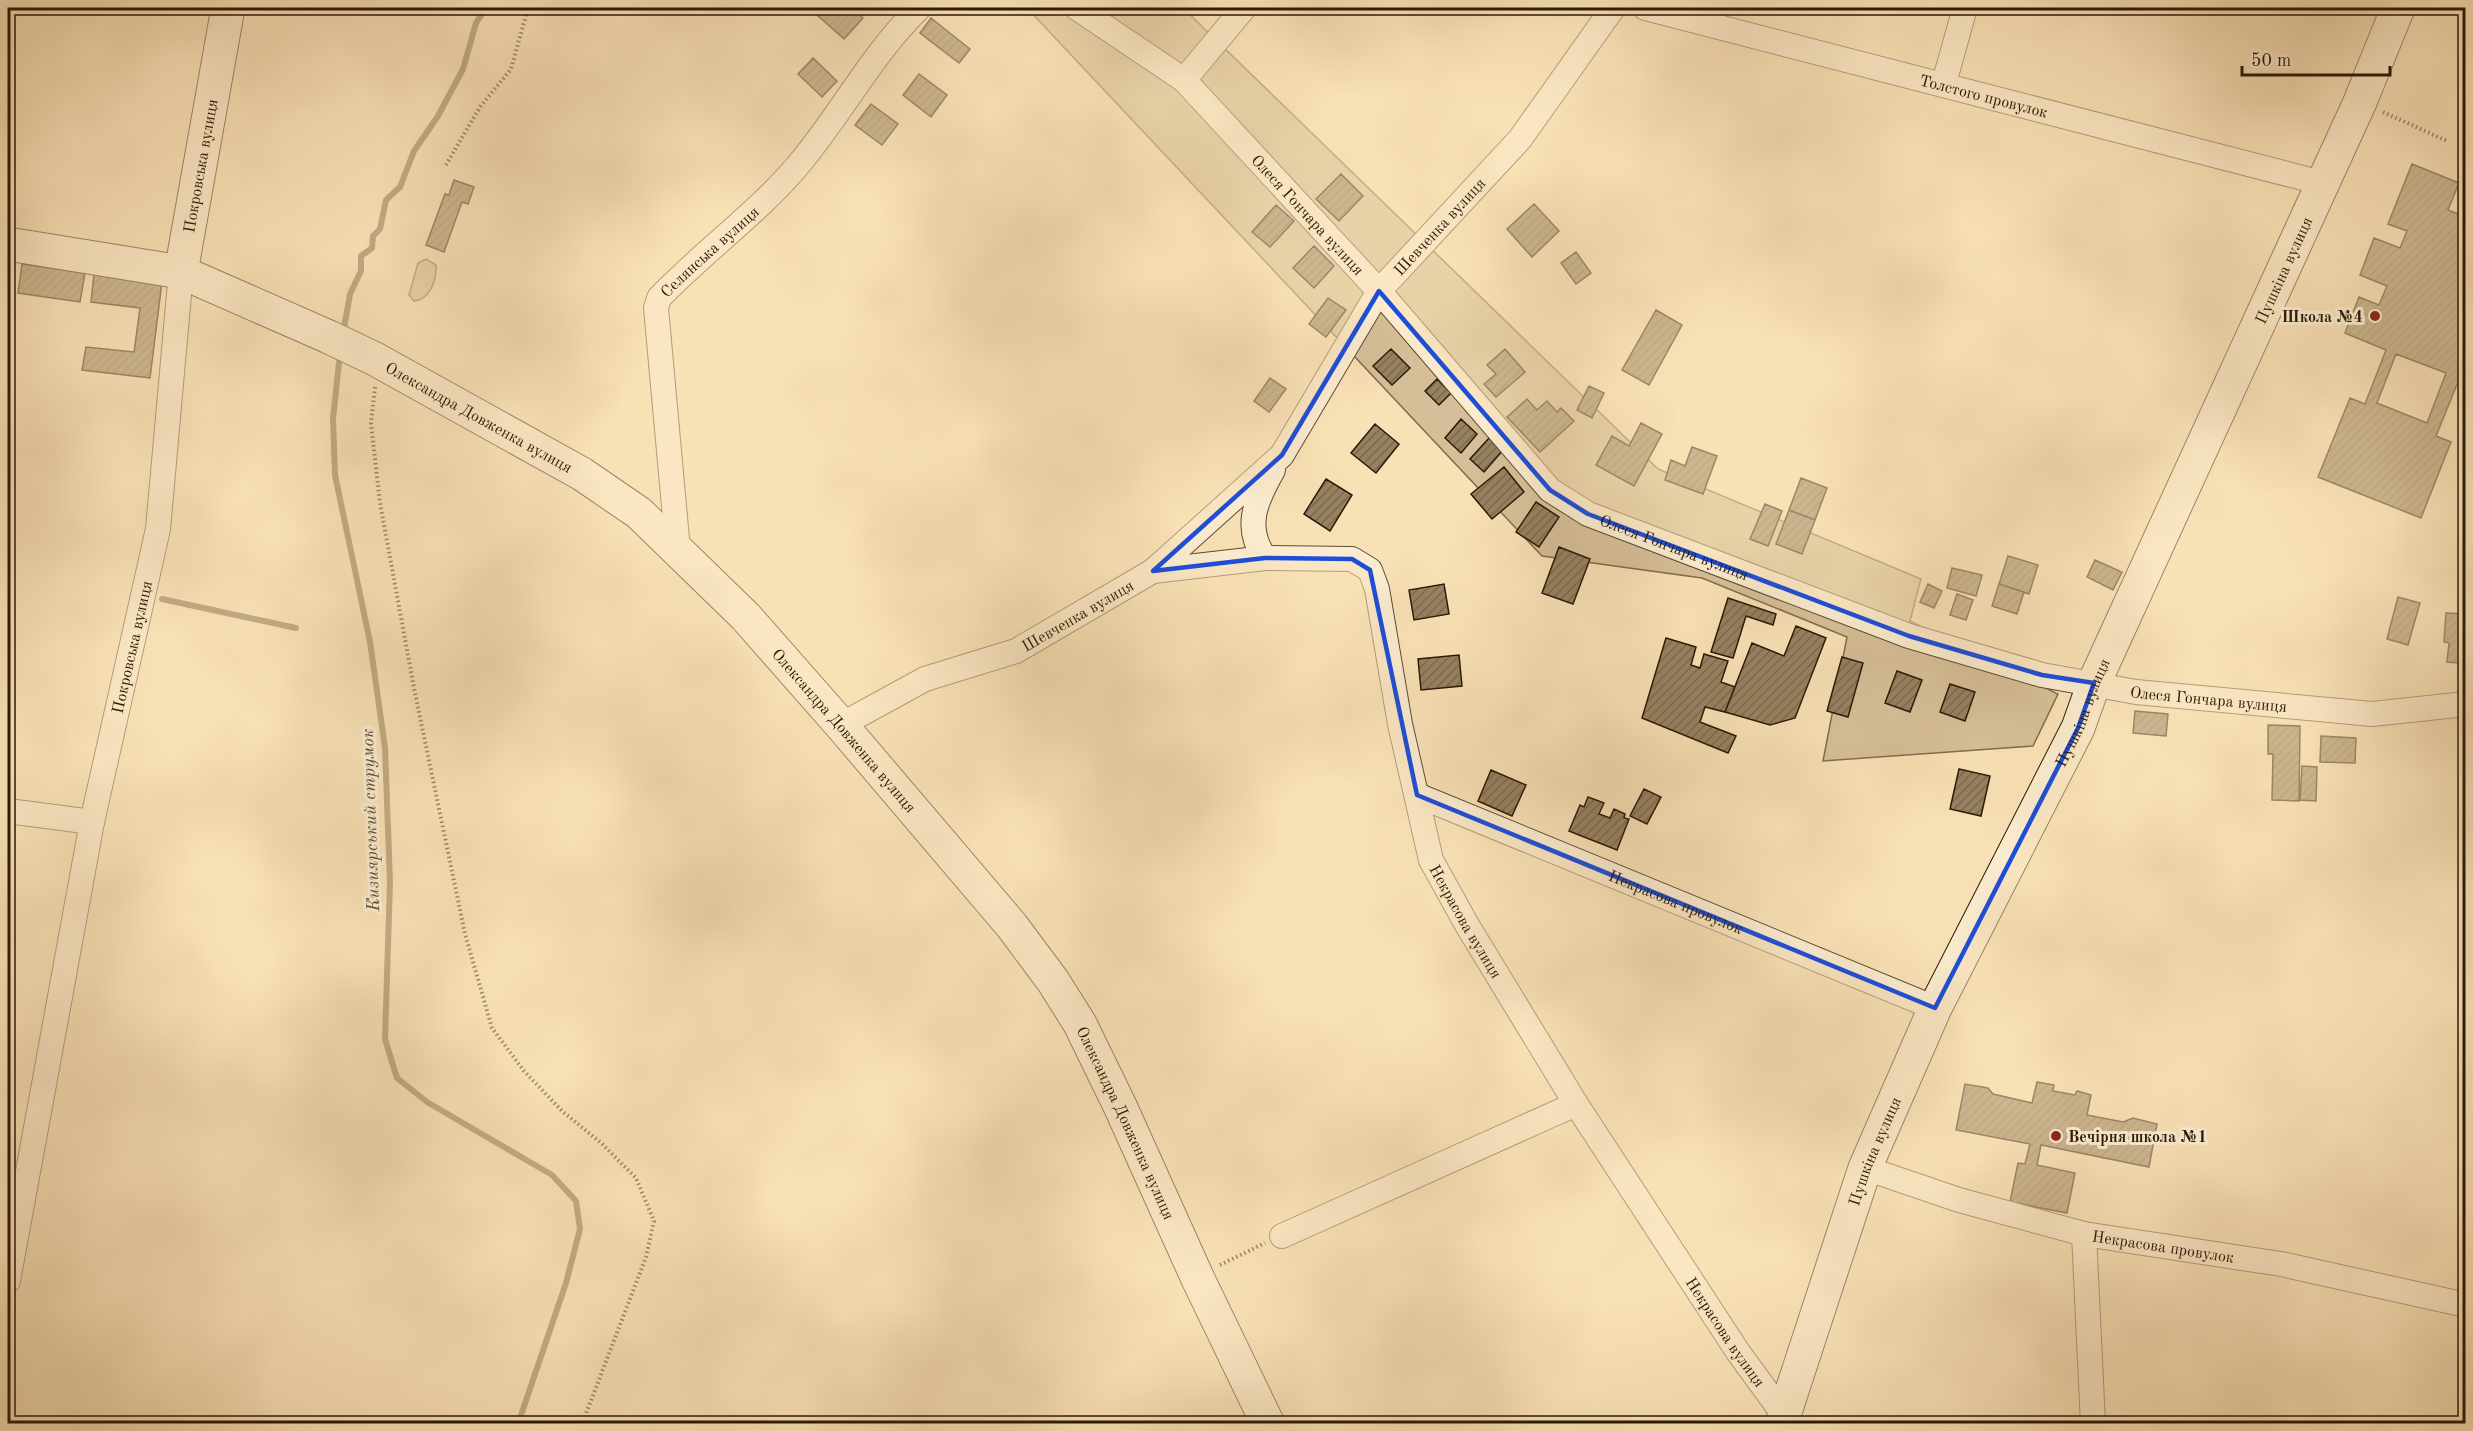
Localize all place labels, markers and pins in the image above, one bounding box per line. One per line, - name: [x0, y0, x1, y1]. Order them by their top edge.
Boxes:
- marker: Школа №4: [2368, 309, 2382, 323]
- place label: Школа №4: [2282, 310, 2363, 326]
- marker: Вечірня школа №1: [2049, 1129, 2063, 1143]
- place label: Вечірня школа №1: [2068, 1130, 2207, 1146]

